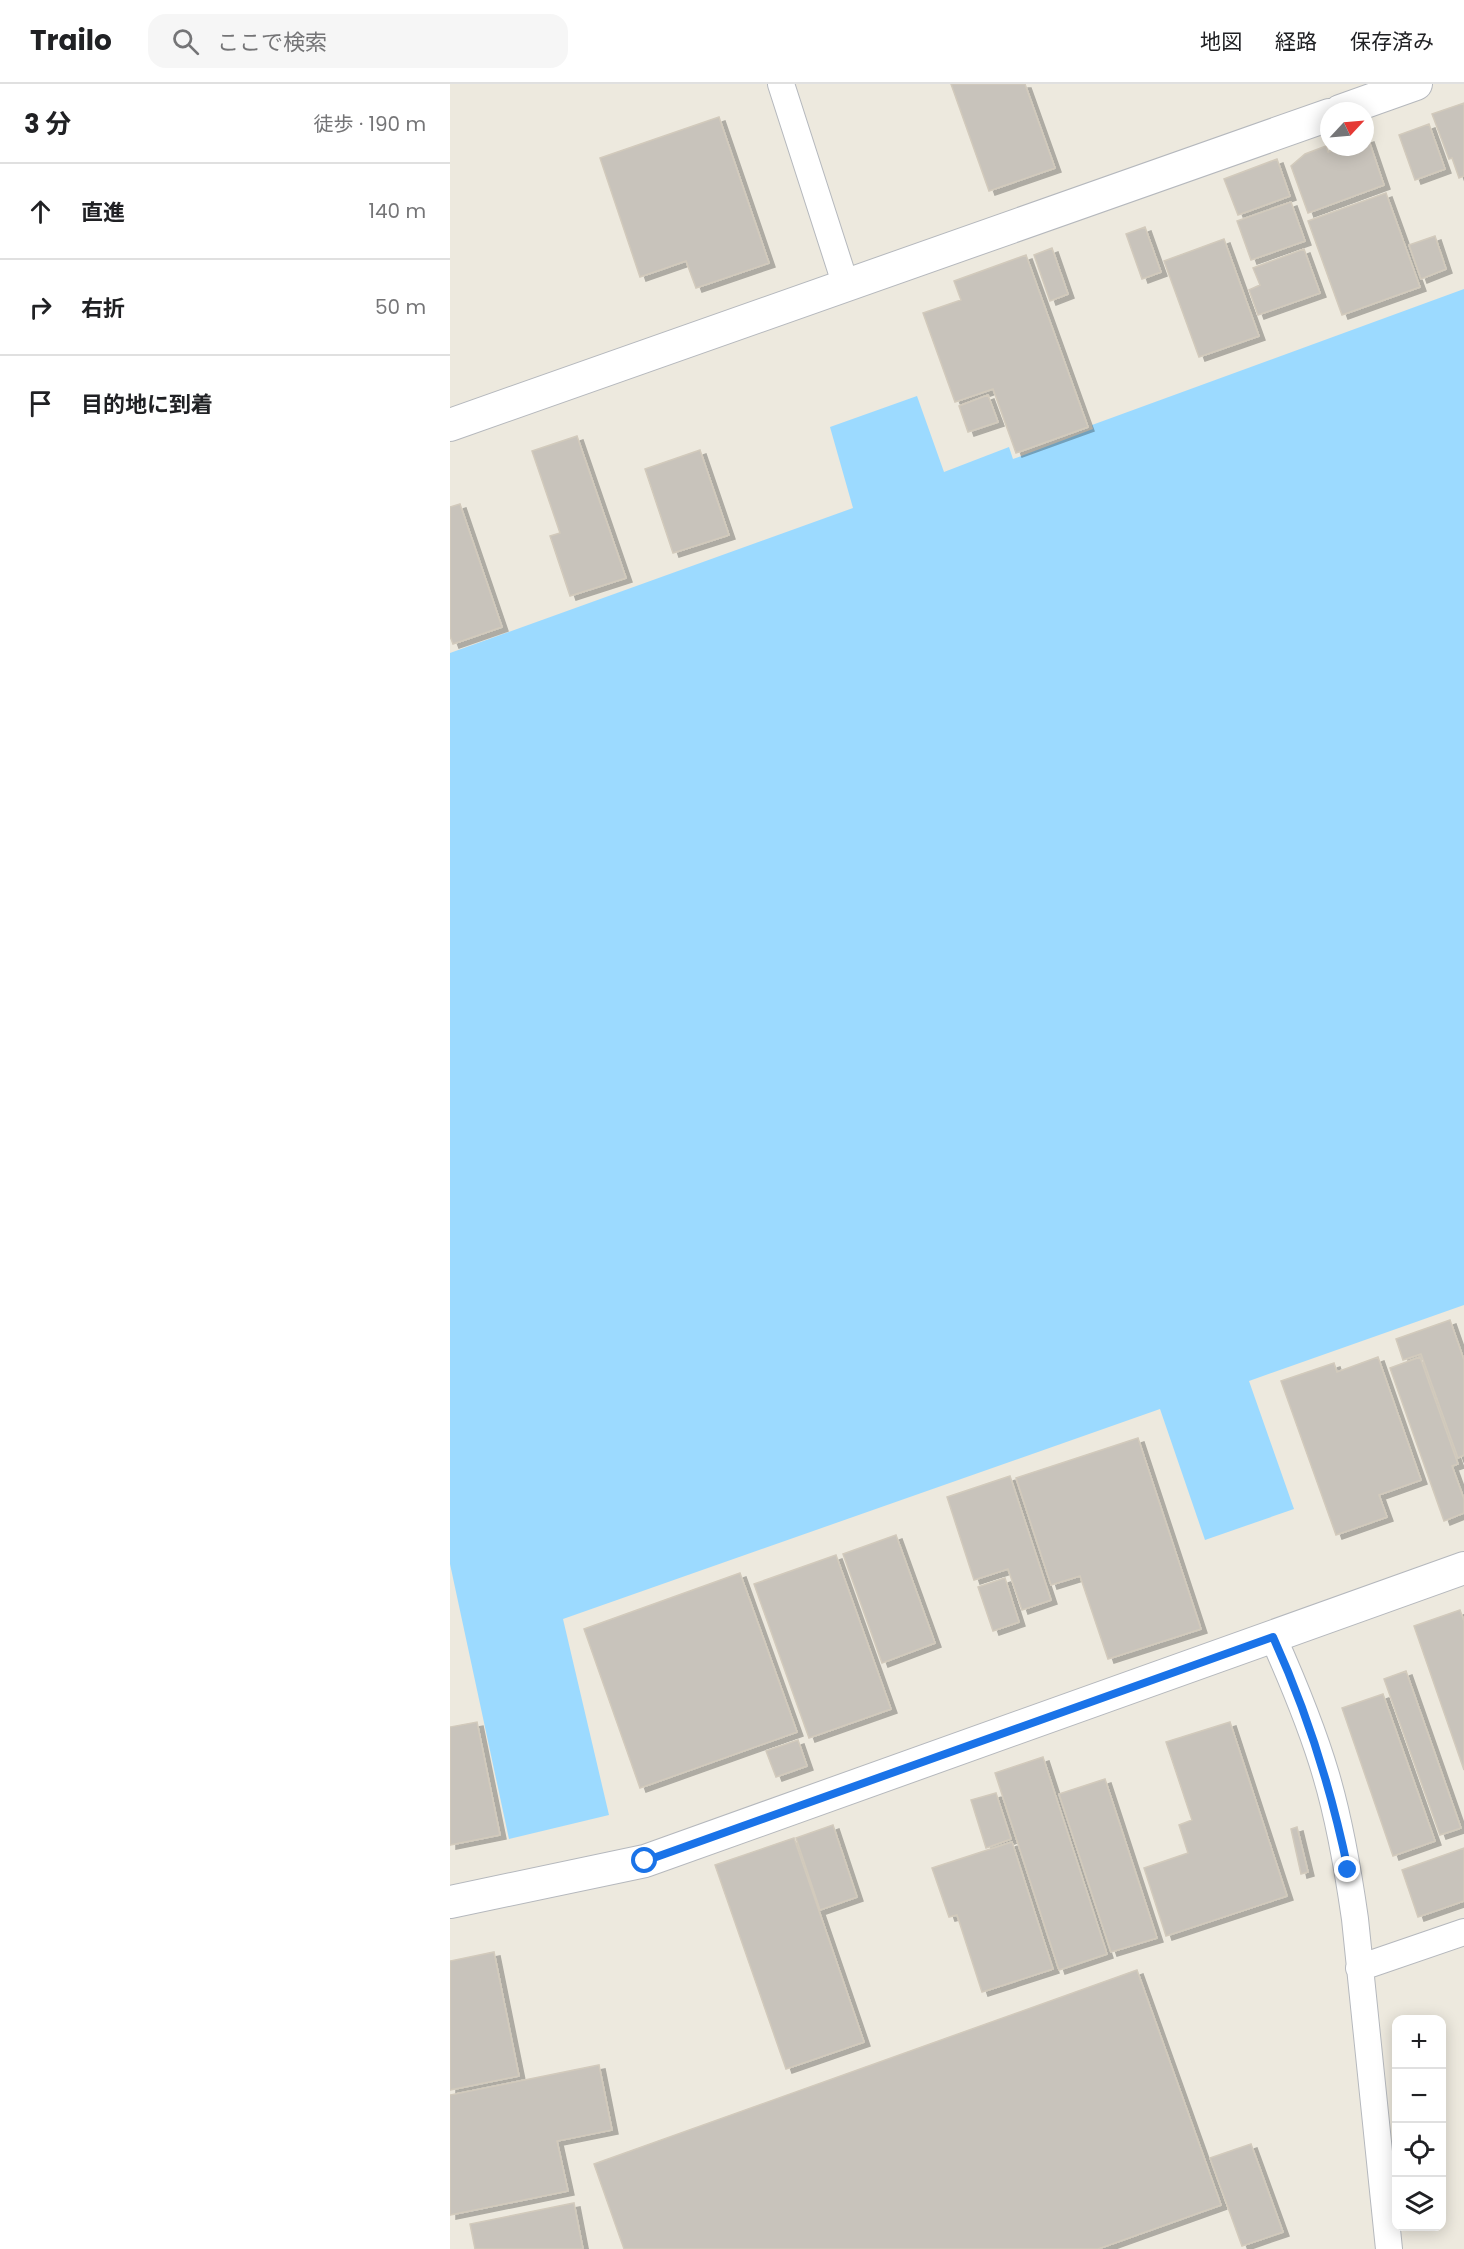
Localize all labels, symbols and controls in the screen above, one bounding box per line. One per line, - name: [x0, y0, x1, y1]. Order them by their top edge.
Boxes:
- search box: [148, 14, 568, 68]
- text: Trailo: [30, 21, 112, 60]
- icon: search: [169, 25, 202, 58]
- text: ここで検索: [217, 27, 327, 58]
- text: 地図: [1200, 27, 1242, 56]
- text: 経路: [1275, 27, 1317, 56]
- text: 保存済み: [1350, 27, 1434, 56]
- north arrow: [1320, 102, 1374, 156]
- text: 3 分: [24, 106, 71, 142]
- text: 徒歩 · 190 m: [314, 110, 426, 138]
- icon: ahead: [24, 195, 57, 228]
- text: 直進: [81, 197, 125, 228]
- text: 140 m: [369, 197, 426, 225]
- icon: right: [24, 291, 57, 324]
- text: 右折: [81, 293, 125, 324]
- text: 50 m: [375, 293, 426, 321]
- icon: arrive: [24, 387, 57, 420]
- text: 目的地に到着: [81, 389, 213, 420]
- route start: [631, 1847, 657, 1873]
- route end: [1334, 1856, 1360, 1882]
- map controls: [1392, 2015, 1446, 2231]
- button: +: [1392, 2015, 1446, 2069]
- button: −: [1392, 2069, 1446, 2123]
- button: locate: [1392, 2123, 1446, 2177]
- button: layers: [1392, 2177, 1446, 2231]

